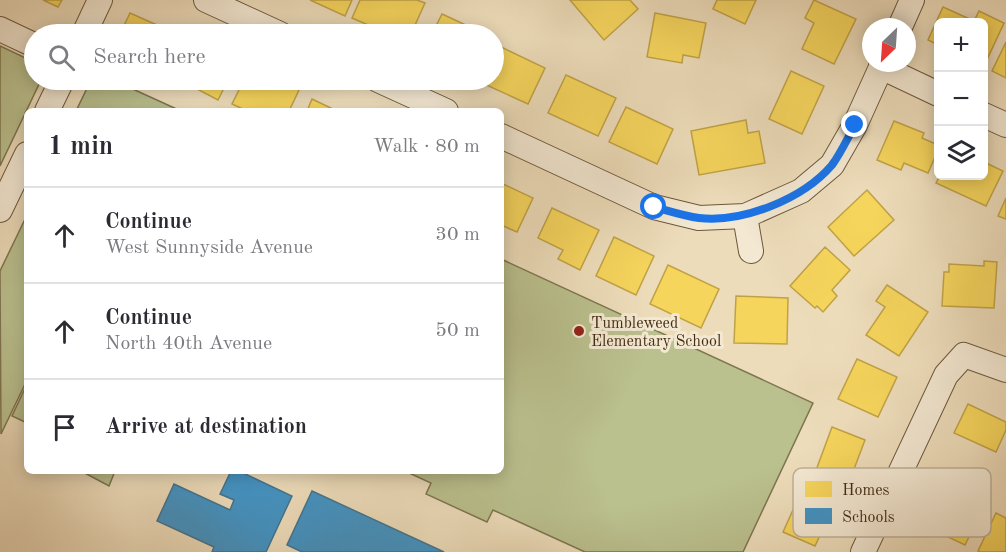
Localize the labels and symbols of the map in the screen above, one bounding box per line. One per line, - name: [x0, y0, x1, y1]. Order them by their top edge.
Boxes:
- north arrow: [862, 18, 916, 72]
- route end: [841, 111, 867, 137]
- route start: [640, 193, 666, 219]
- place label: Tumbleweed Elementary School: [591, 316, 721, 350]
- marker: Tumbleweed Elementary School: [572, 324, 586, 338]
- legend: [793, 468, 991, 537]
- text: Homes: [842, 483, 890, 499]
- text: Schools: [842, 510, 895, 526]

